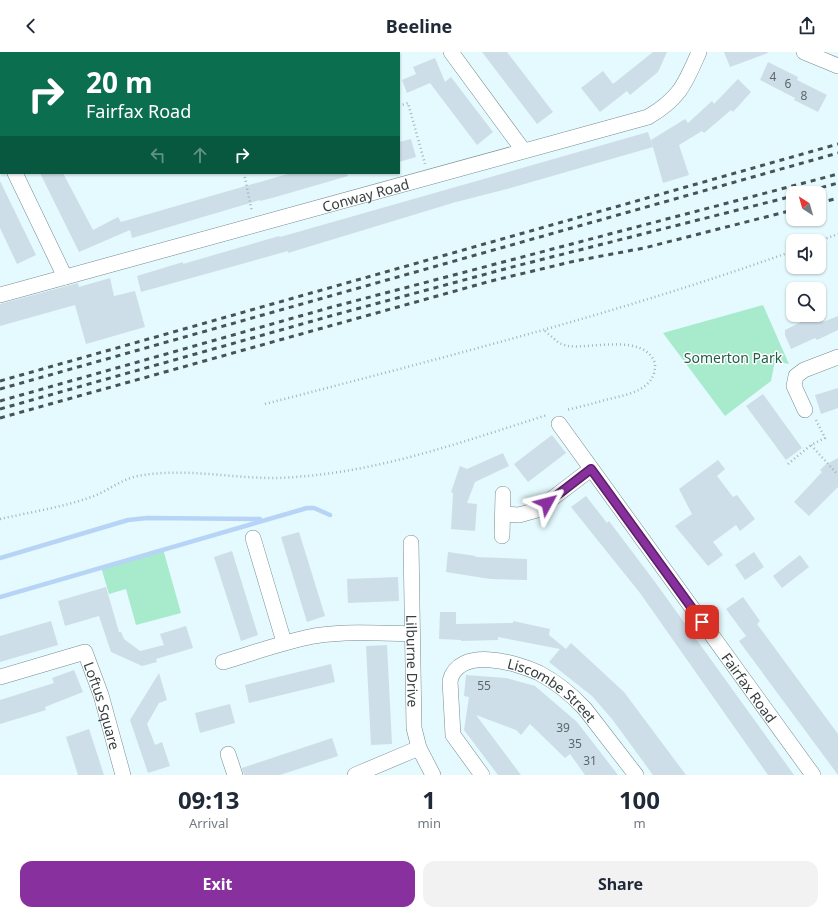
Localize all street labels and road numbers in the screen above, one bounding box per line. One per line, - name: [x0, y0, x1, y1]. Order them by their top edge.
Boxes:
- street label: Conway Road: [320, 174, 411, 216]
- street label: Lilburne Drive: [403, 615, 423, 708]
- street label: Fairfax Road: [718, 649, 781, 726]
- street label: Liscombe Street: [506, 653, 601, 726]
- street label: Loftus Square: [80, 659, 125, 752]

